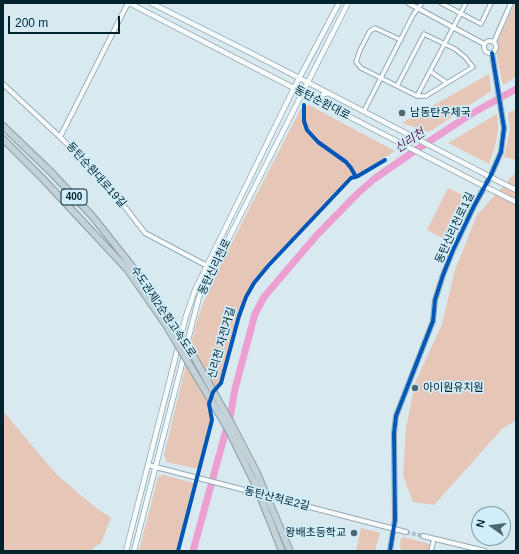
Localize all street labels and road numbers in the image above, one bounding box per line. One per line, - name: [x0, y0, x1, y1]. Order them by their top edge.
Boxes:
- street label: 동탄순환대로: [292, 83, 352, 123]
- street label: 동탄순환대로19길: [63, 140, 129, 210]
- road number: 400: [61, 189, 87, 205]
- street label: 동탄신리천로1길: [433, 190, 477, 266]
- street label: 동탄신리천로: [196, 237, 234, 297]
- street label: 수도권제2순환고속도로: [128, 264, 198, 360]
- street label: 신리천 자전거길: [205, 306, 239, 380]
- street label: 동탄산척로2길: [243, 485, 311, 513]

